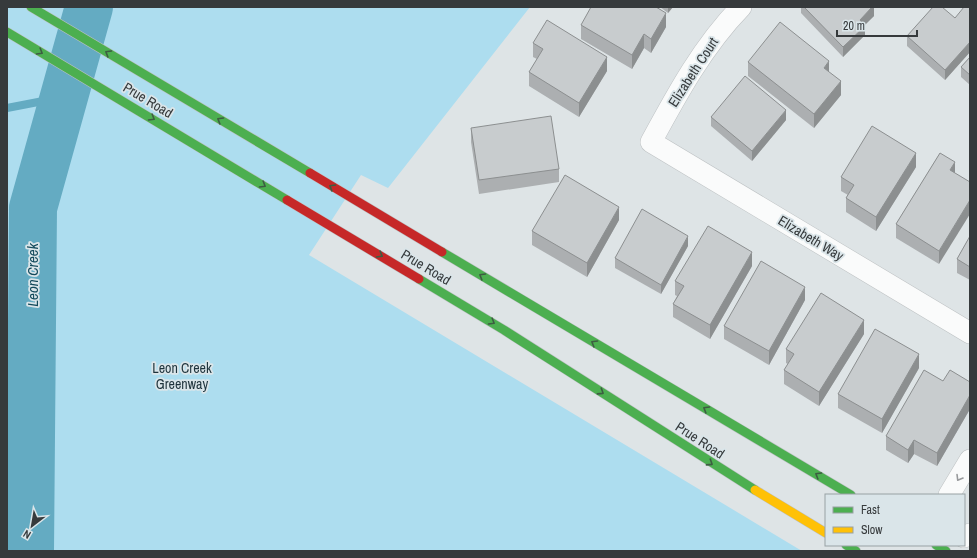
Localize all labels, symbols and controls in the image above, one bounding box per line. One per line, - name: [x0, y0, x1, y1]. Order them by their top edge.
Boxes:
- scale bar: [837, 12, 917, 38]
- text: 20 m: [843, 18, 865, 34]
- street label: Elizabeth Court: [664, 34, 722, 110]
- one-way arrow: [36, 47, 43, 54]
- one-way arrow: [105, 51, 112, 58]
- street label: Prue Road: [120, 78, 176, 122]
- one-way arrow: [148, 114, 155, 121]
- one-way arrow: [217, 118, 224, 125]
- one-way arrow: [259, 181, 266, 188]
- one-way arrow: [329, 184, 336, 192]
- street label: Elizabeth Way: [775, 211, 847, 265]
- water label: Leon Creek: [22, 242, 43, 307]
- street label: Prue Road: [398, 245, 454, 289]
- one-way arrow: [376, 251, 383, 258]
- one-way arrow: [479, 274, 486, 281]
- one-way arrow: [488, 318, 495, 325]
- one-way arrow: [591, 340, 598, 347]
- park label: Leon Creek Greenway: [152, 359, 212, 393]
- one-way arrow: [597, 388, 604, 395]
- one-way arrow: [703, 406, 710, 413]
- street label: Prue Road: [672, 418, 728, 462]
- one-way arrow: [706, 458, 713, 466]
- one-way arrow: [815, 473, 822, 480]
- one-way arrow: [957, 474, 964, 481]
- legend: [825, 494, 965, 546]
- text: Fast: [861, 502, 880, 518]
- north arrow: [12, 506, 52, 546]
- text: Slow: [861, 522, 883, 538]
- text: N: [20, 527, 33, 542]

